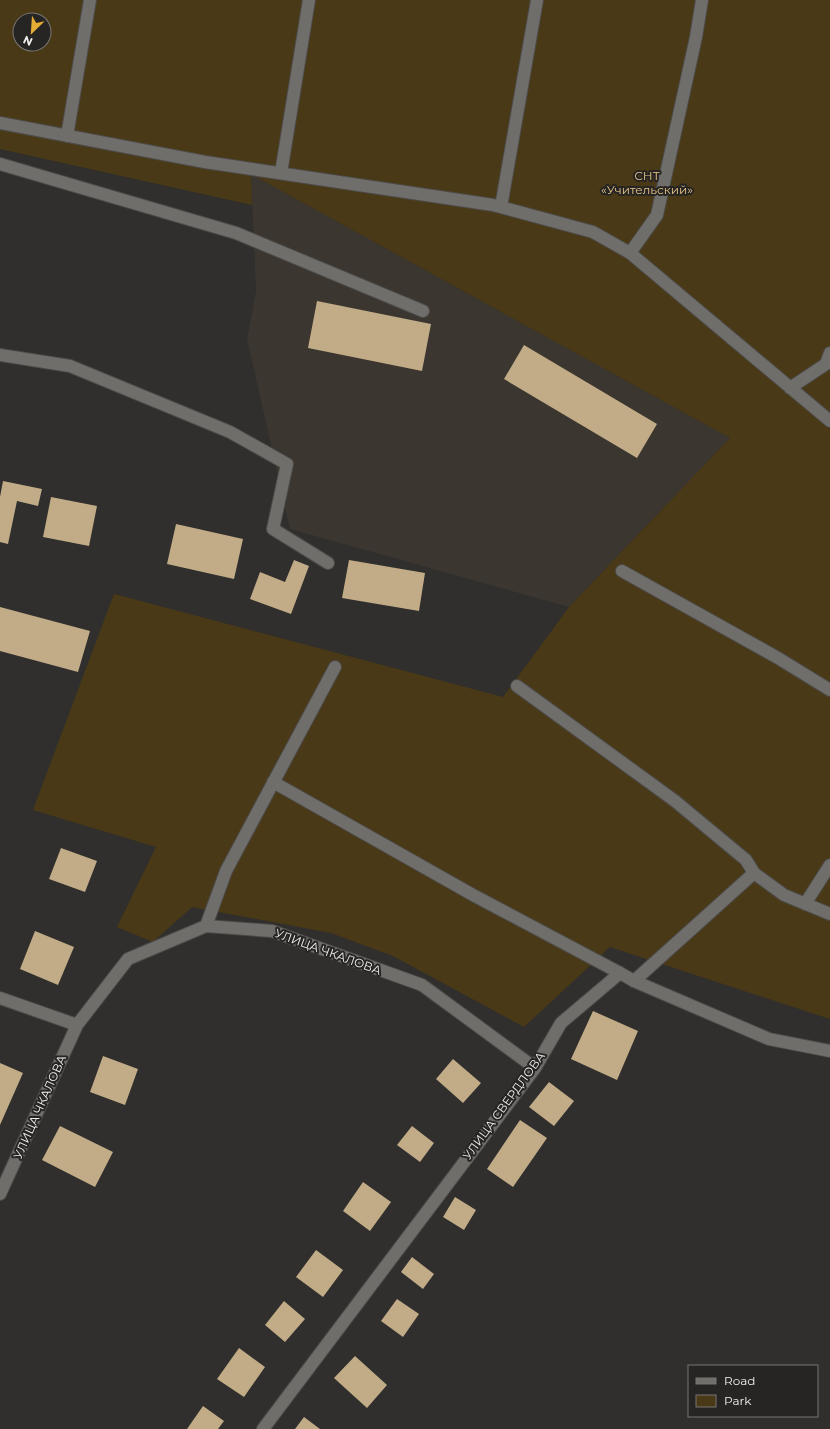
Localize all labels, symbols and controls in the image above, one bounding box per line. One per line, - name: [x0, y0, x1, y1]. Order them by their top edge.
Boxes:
- north arrow: [12, 12, 52, 52]
- text: N: [21, 33, 35, 49]
- park label: СНТ «Учительский»: [601, 168, 693, 197]
- street label: УЛИЦА ЧКАЛОВА: [273, 925, 384, 978]
- street label: УЛИЦА СВЕРДЛОВА: [459, 1049, 548, 1163]
- street label: УЛИЦА ЧКАЛОВА: [10, 1052, 69, 1161]
- legend: [688, 1365, 818, 1417]
- text: Road: [724, 1373, 755, 1388]
- text: Park: [724, 1393, 752, 1408]

